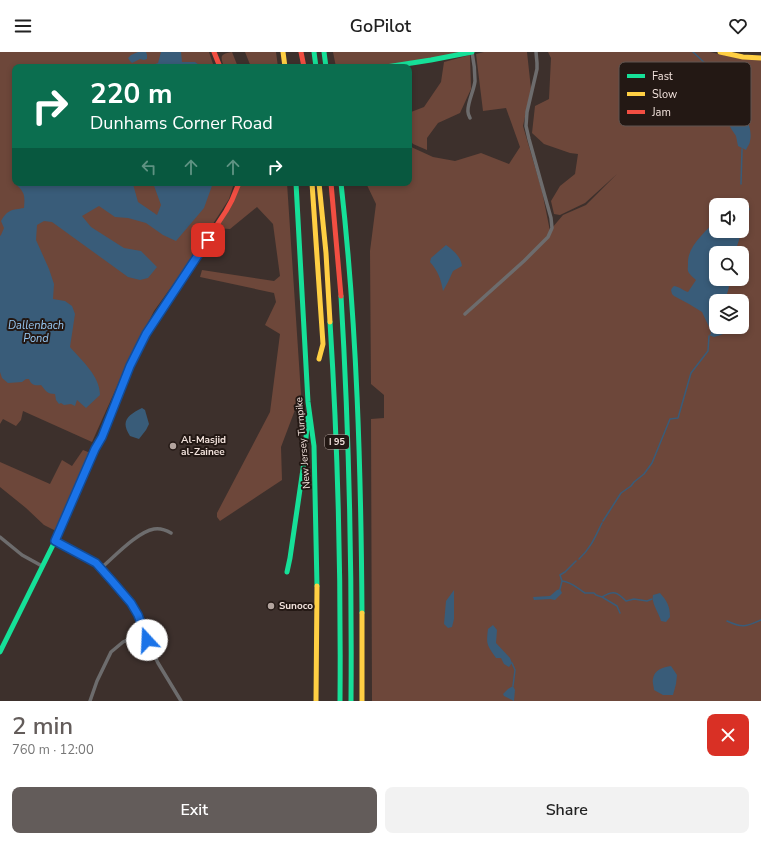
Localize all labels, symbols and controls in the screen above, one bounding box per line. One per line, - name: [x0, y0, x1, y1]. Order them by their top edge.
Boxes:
- text: GoPilot: [350, 14, 411, 38]
- icon: menu: [12, 15, 34, 37]
- icon: heart: [727, 15, 749, 37]
- legend: [619, 62, 751, 126]
- text: Fast: [652, 69, 673, 84]
- text: 220 m: [90, 75, 173, 113]
- icon: right: [24, 80, 76, 132]
- text: Slow: [652, 87, 677, 102]
- text: Jam: [651, 105, 671, 120]
- text: Dunhams Corner Road: [90, 111, 273, 135]
- icon: left: [138, 156, 160, 178]
- icon: ahead: [180, 156, 202, 178]
- icon: ahead: [222, 156, 244, 178]
- icon: right: [264, 156, 286, 178]
- map controls: [709, 198, 749, 334]
- button: sound: [709, 198, 749, 238]
- pin: [191, 223, 225, 257]
- icon: arrive: [197, 229, 219, 251]
- button: search: [709, 246, 749, 286]
- button: layers: [709, 294, 749, 334]
- water label: Dallenbach Pond: [8, 318, 64, 346]
- street label: New Jersey Turnpike: [292, 397, 314, 489]
- place label: Al-Masjid al-Zainee: [181, 433, 226, 459]
- road number: I 95: [325, 435, 349, 449]
- marker: Al-Masjid al-Zainee: [168, 441, 178, 451]
- place label: Sunoco: [279, 599, 313, 613]
- marker: Sunoco: [266, 601, 276, 611]
- position arrow: [126, 619, 168, 661]
- text: 2 min: [12, 710, 73, 742]
- button: close: [707, 714, 749, 756]
- text: 760 m · 12:00: [12, 741, 94, 759]
- button: Exit: [12, 787, 377, 833]
- button: Share: [385, 787, 749, 833]

